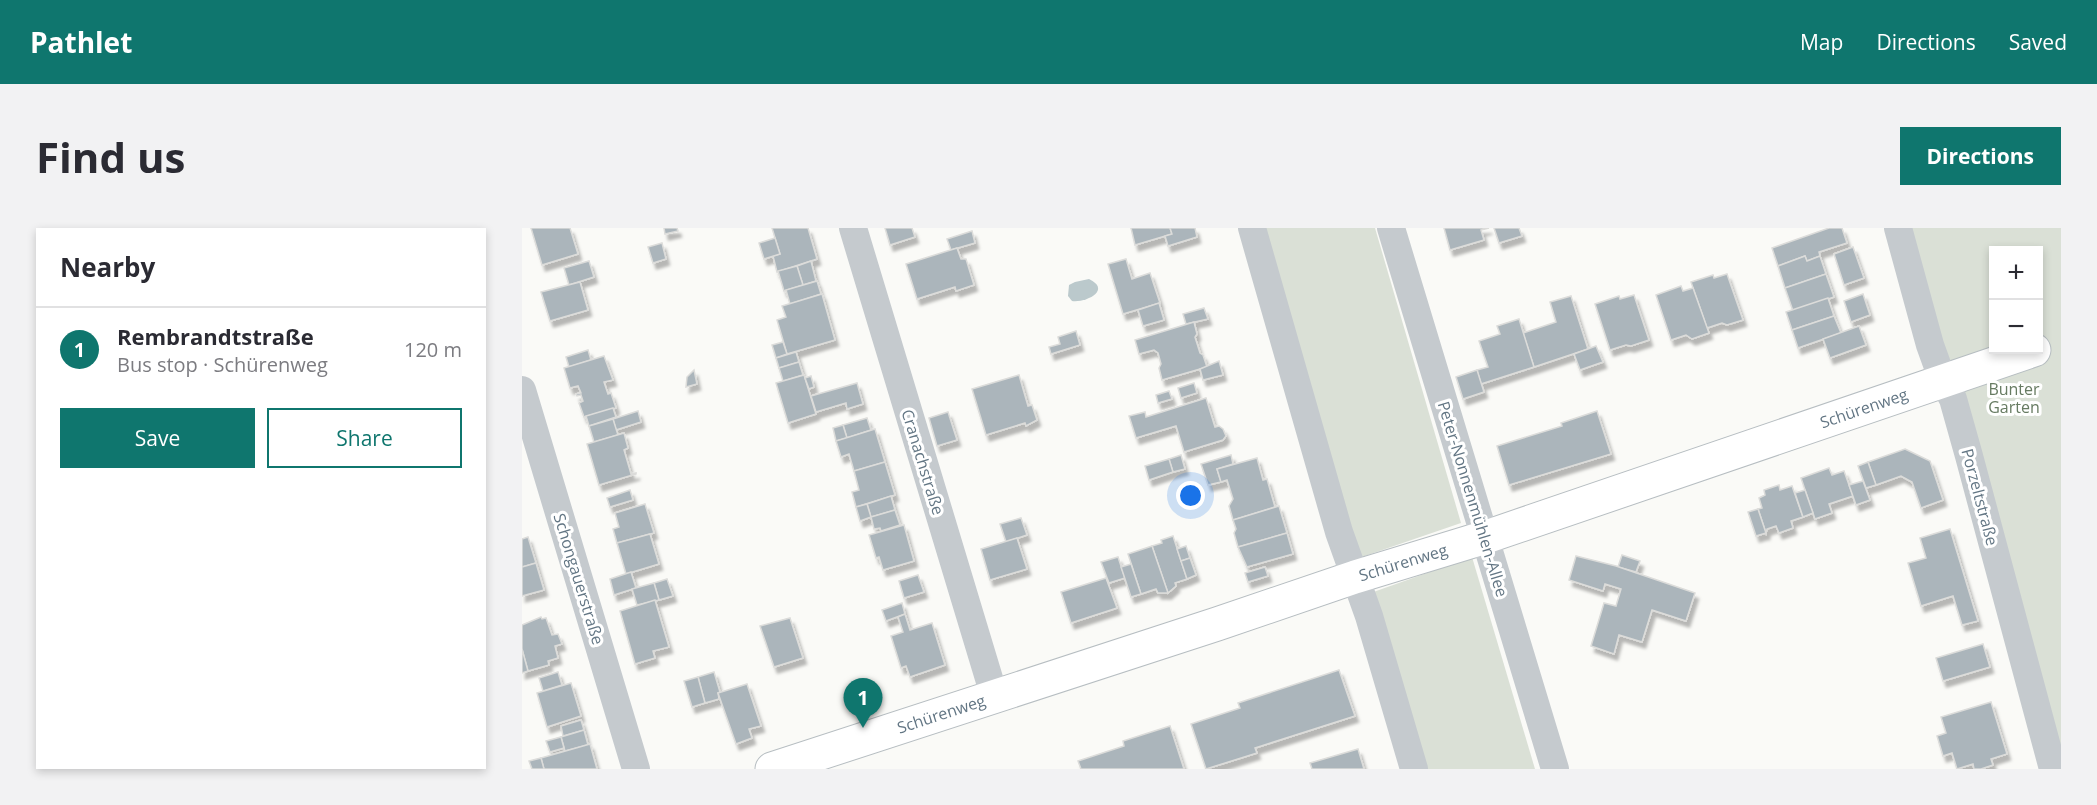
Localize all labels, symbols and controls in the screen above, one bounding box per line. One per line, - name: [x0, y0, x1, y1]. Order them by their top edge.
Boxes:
- text: Pathlet: [30, 23, 132, 61]
- text: Map: [1800, 28, 1843, 56]
- text: Directions: [1876, 28, 1976, 56]
- text: Saved: [2009, 28, 2067, 56]
- button: Directions: [1900, 127, 2061, 185]
- text: Find us: [36, 128, 185, 185]
- map controls: [1989, 246, 2043, 354]
- button: +: [1989, 246, 2043, 300]
- text: Nearby: [60, 249, 155, 285]
- button: −: [1989, 300, 2043, 354]
- text: Rembrandtstraße: [117, 321, 314, 351]
- text: 1: [74, 336, 85, 363]
- text: 120 m: [404, 336, 462, 363]
- text: Bus stop · Schürenweg: [117, 351, 328, 378]
- park label: Bunter Garten: [1988, 378, 2040, 418]
- street label: Schürenweg: [1817, 383, 1911, 433]
- street label: Peter-Nonnenmühlen-Allee: [1433, 398, 1513, 600]
- street label: Cranachstraße: [896, 406, 950, 518]
- button: Save: [60, 408, 255, 468]
- button: Share: [267, 408, 462, 468]
- street label: Porzeltstraße: [1956, 446, 2004, 548]
- your location: [1176, 481, 1205, 510]
- street label: Schongauerstraße: [549, 511, 609, 647]
- street label: Schürenweg: [1356, 538, 1450, 586]
- pin: 1: [844, 678, 882, 728]
- street label: Schürenweg: [894, 689, 988, 738]

